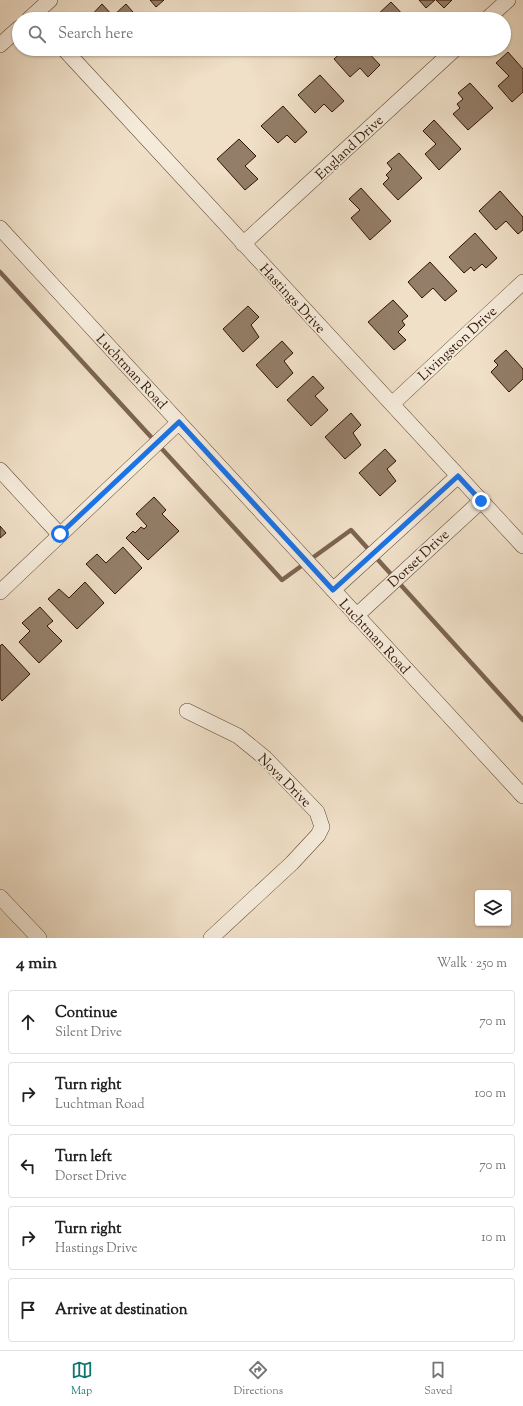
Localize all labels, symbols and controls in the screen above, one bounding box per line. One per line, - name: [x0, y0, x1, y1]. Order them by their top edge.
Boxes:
- search box: [12, 12, 511, 56]
- icon: search: [26, 23, 48, 45]
- text: Search here: [58, 24, 133, 45]
- street label: England Drive: [312, 112, 389, 185]
- street label: Hastings Drive: [254, 260, 329, 339]
- street label: Livingston Drive: [414, 303, 502, 386]
- street label: Luchtman Road: [90, 330, 171, 414]
- route end: [472, 492, 490, 510]
- route start: [51, 525, 69, 543]
- street label: Dorset Drive: [384, 526, 454, 593]
- street label: Luchtman Road: [333, 595, 414, 679]
- street label: Nova Drive: [252, 750, 315, 813]
- map controls: [475, 890, 511, 926]
- button: layers: [475, 890, 511, 926]
- text: 4 min: [16, 952, 57, 976]
- text: Walk · 250 m: [437, 955, 507, 973]
- text: Continue: [55, 1003, 117, 1024]
- icon: ahead: [17, 1011, 39, 1033]
- text: 70 m: [479, 1013, 506, 1031]
- text: Silent Drive: [55, 1024, 122, 1042]
- text: Turn right: [55, 1075, 121, 1096]
- icon: right: [17, 1083, 39, 1105]
- text: 100 m: [474, 1085, 506, 1103]
- text: Luchtman Road: [55, 1096, 145, 1114]
- text: Turn left: [55, 1147, 112, 1168]
- icon: left: [17, 1155, 39, 1177]
- text: 70 m: [479, 1157, 506, 1175]
- text: Dorset Drive: [55, 1168, 127, 1186]
- text: Turn right: [55, 1219, 121, 1240]
- icon: right: [17, 1227, 39, 1249]
- text: 10 m: [481, 1229, 506, 1247]
- text: Hastings Drive: [55, 1240, 138, 1258]
- icon: arrive: [17, 1299, 39, 1321]
- text: Arrive at destination: [55, 1300, 188, 1321]
- tab: Map: [71, 1359, 93, 1399]
- tab: Directions: [234, 1359, 283, 1399]
- tab: Saved: [424, 1359, 452, 1399]

